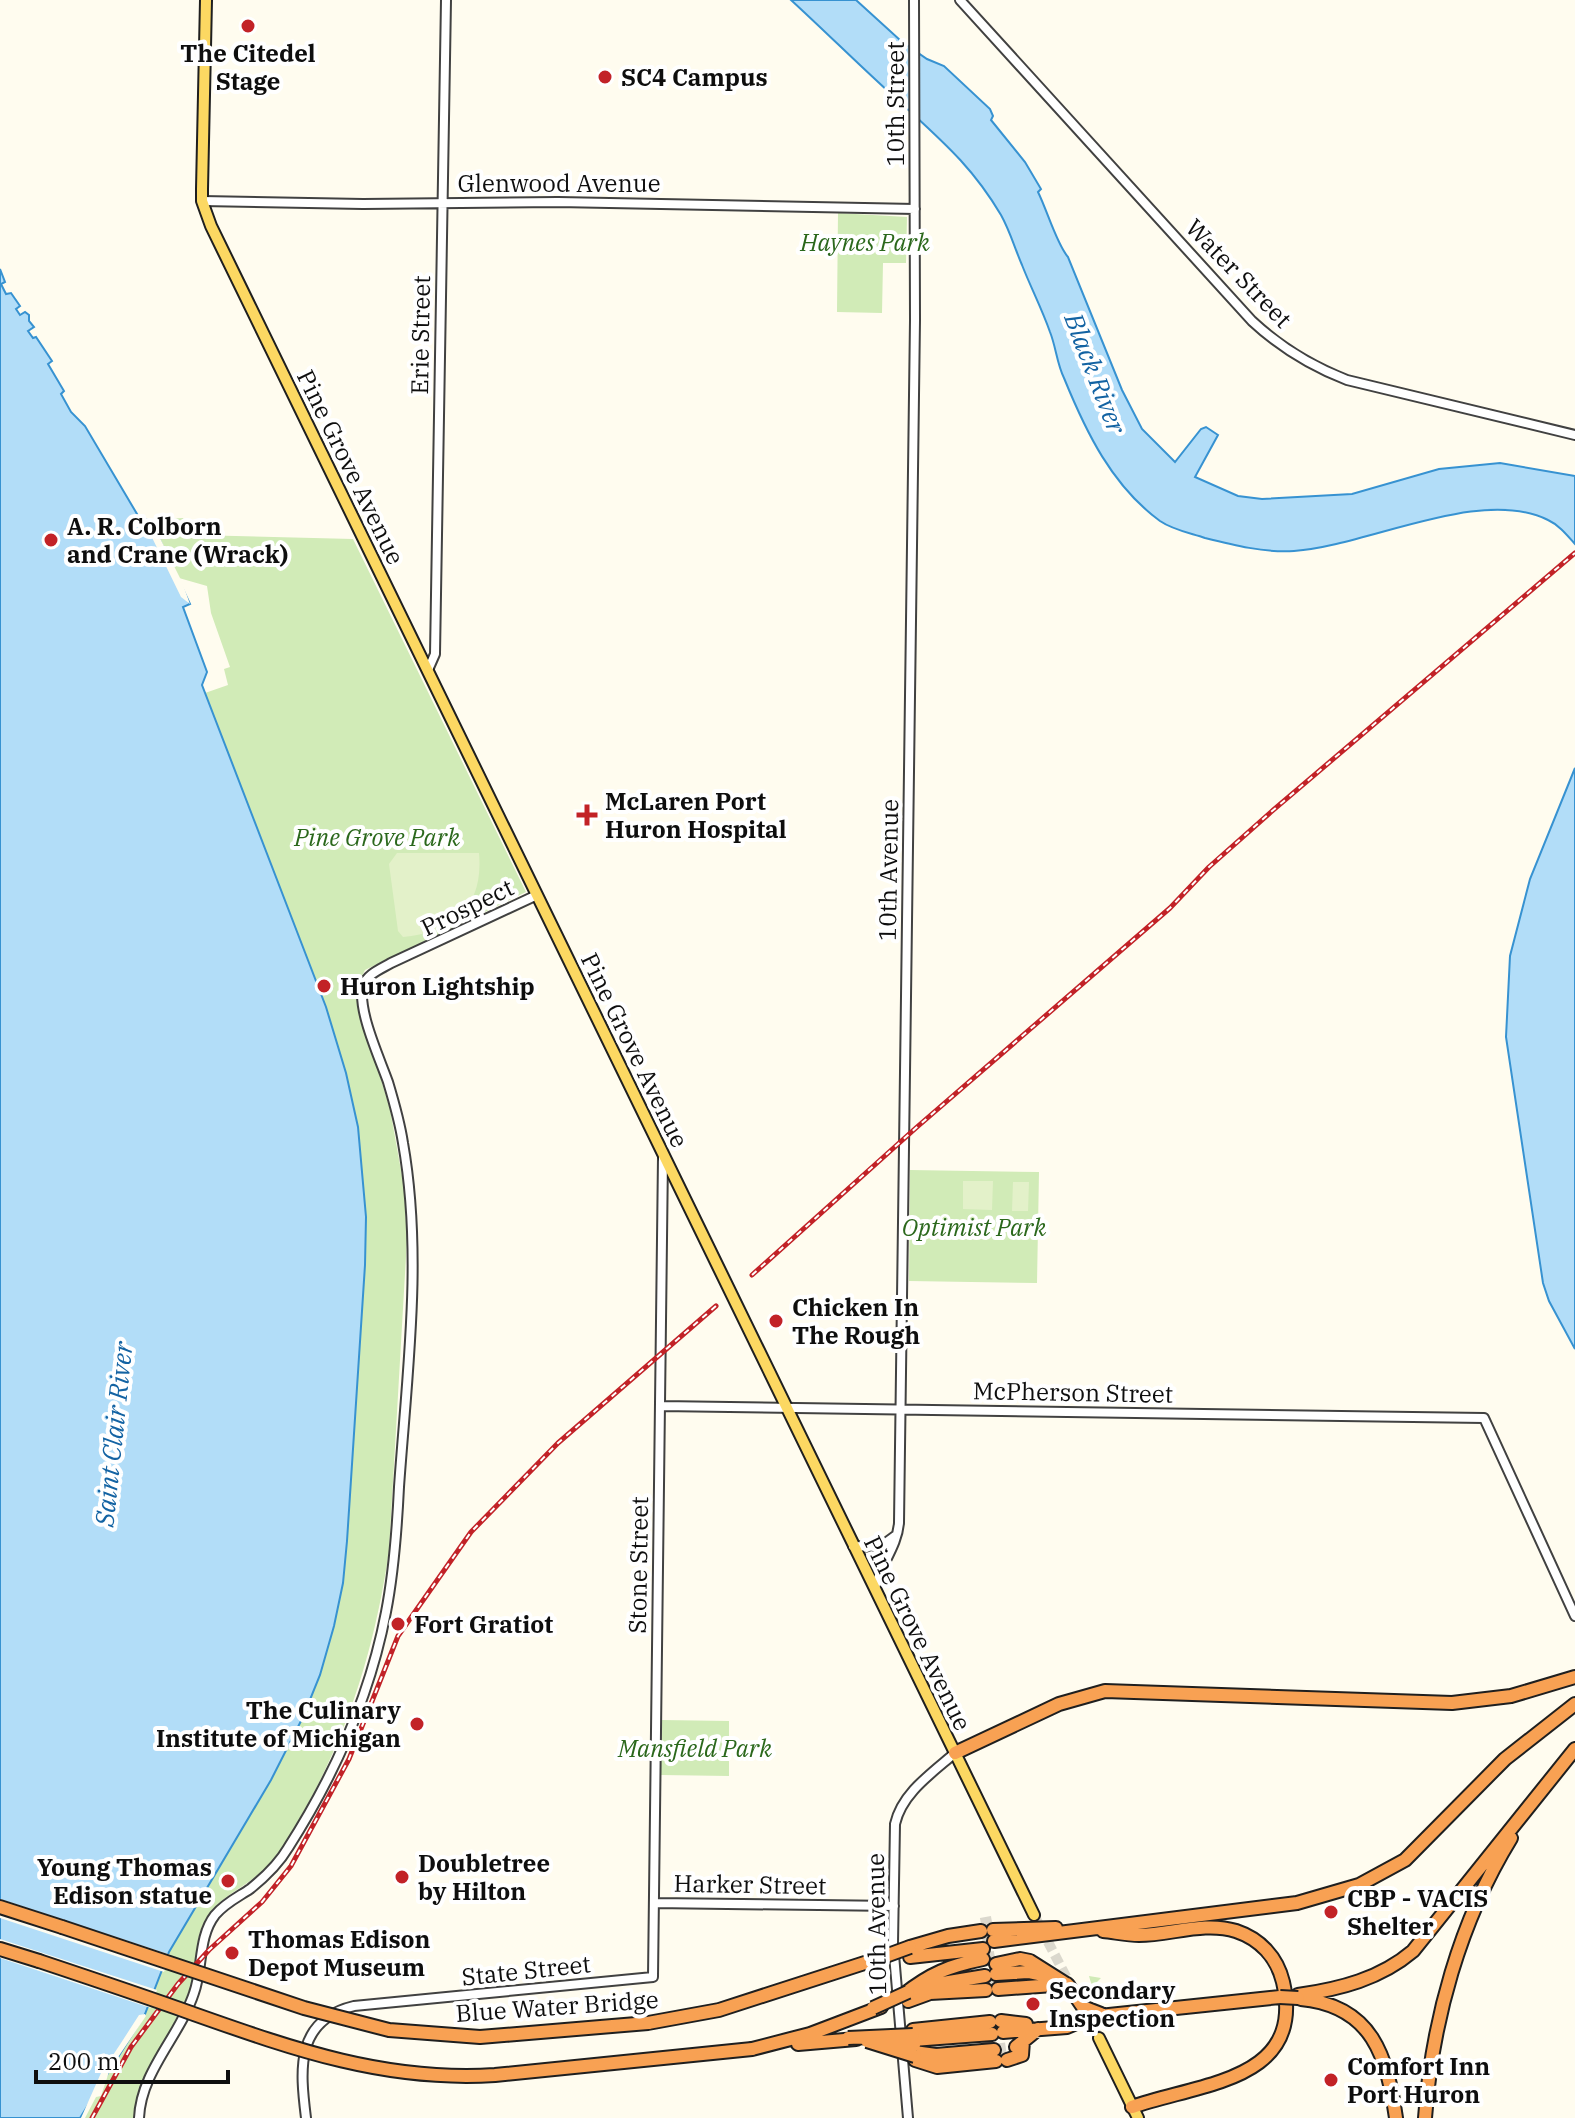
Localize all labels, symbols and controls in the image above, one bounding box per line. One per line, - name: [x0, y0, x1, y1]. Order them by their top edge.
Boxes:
- marker: The Citedel Stage: [239, 17, 257, 35]
- place label: The Citedel Stage: [180, 37, 316, 97]
- street label: 10th Street: [879, 41, 911, 167]
- place label: SC4 Campus: [621, 61, 768, 93]
- marker: SC4 Campus: [596, 68, 614, 86]
- street label: Glenwood Avenue: [457, 167, 661, 199]
- street label: Water Street: [1179, 212, 1299, 334]
- park label: Haynes Park: [799, 226, 930, 258]
- street label: Erie Street: [403, 275, 437, 395]
- water label: Black River: [1057, 307, 1135, 439]
- street label: Pine Grove Avenue: [290, 364, 412, 570]
- place label: A. R. Colborn and Crane (Wrack): [67, 510, 288, 570]
- marker: A. R. Colborn and Crane (Wrack): [42, 531, 60, 549]
- place label: McLaren Port Huron Hospital: [605, 785, 787, 845]
- street label: 10th Avenue: [871, 799, 905, 941]
- marker: McLaren Port Huron Hospital: [576, 804, 598, 826]
- park label: Pine Grove Park: [293, 821, 460, 853]
- street label: Prospect: [415, 871, 519, 943]
- street label: Pine Grove Avenue: [574, 947, 696, 1153]
- place label: Huron Lightship: [340, 970, 535, 1002]
- marker: Huron Lightship: [315, 977, 333, 995]
- park label: Optimist Park: [902, 1211, 1047, 1243]
- place label: Chicken In The Rough: [792, 1291, 920, 1351]
- marker: Chicken In The Rough: [767, 1312, 785, 1330]
- water label: Saint Clair River: [86, 1339, 140, 1529]
- street label: McPherson Street: [973, 1374, 1173, 1410]
- street label: Stone Street: [621, 1496, 655, 1634]
- street label: Pine Grove Avenue: [857, 1530, 979, 1736]
- place label: Fort Gratiot: [414, 1608, 553, 1640]
- marker: Fort Gratiot: [389, 1615, 407, 1633]
- place label: The Culinary Institute of Michigan: [156, 1694, 401, 1754]
- marker: The Culinary Institute of Michigan: [408, 1715, 426, 1733]
- park label: Mansfield Park: [617, 1732, 772, 1764]
- place label: Doubletree by Hilton: [418, 1847, 550, 1907]
- place label: Young Thomas Edison statue: [37, 1851, 212, 1911]
- street label: 10th Avenue: [859, 1853, 893, 1995]
- street label: Harker Street: [673, 1867, 827, 1901]
- marker: Doubletree by Hilton: [393, 1868, 411, 1886]
- marker: Young Thomas Edison statue: [219, 1872, 237, 1890]
- place label: CBP - VACIS Shelter: [1347, 1882, 1488, 1942]
- marker: CBP - VACIS Shelter: [1322, 1903, 1340, 1921]
- place label: Thomas Edison Depot Museum: [248, 1923, 431, 1983]
- marker: Thomas Edison Depot Museum: [223, 1944, 241, 1962]
- street label: State Street: [460, 1947, 592, 1993]
- place label: Secondary Inspection: [1049, 1974, 1176, 2034]
- street label: Blue Water Bridge: [454, 1983, 660, 2029]
- marker: Secondary Inspection: [1024, 1995, 1042, 2013]
- scale bar: [36, 2034, 228, 2084]
- text: 200 m: [48, 2045, 120, 2077]
- place label: Comfort Inn Port Huron: [1347, 2050, 1490, 2110]
- marker: Comfort Inn Port Huron: [1322, 2071, 1340, 2089]

